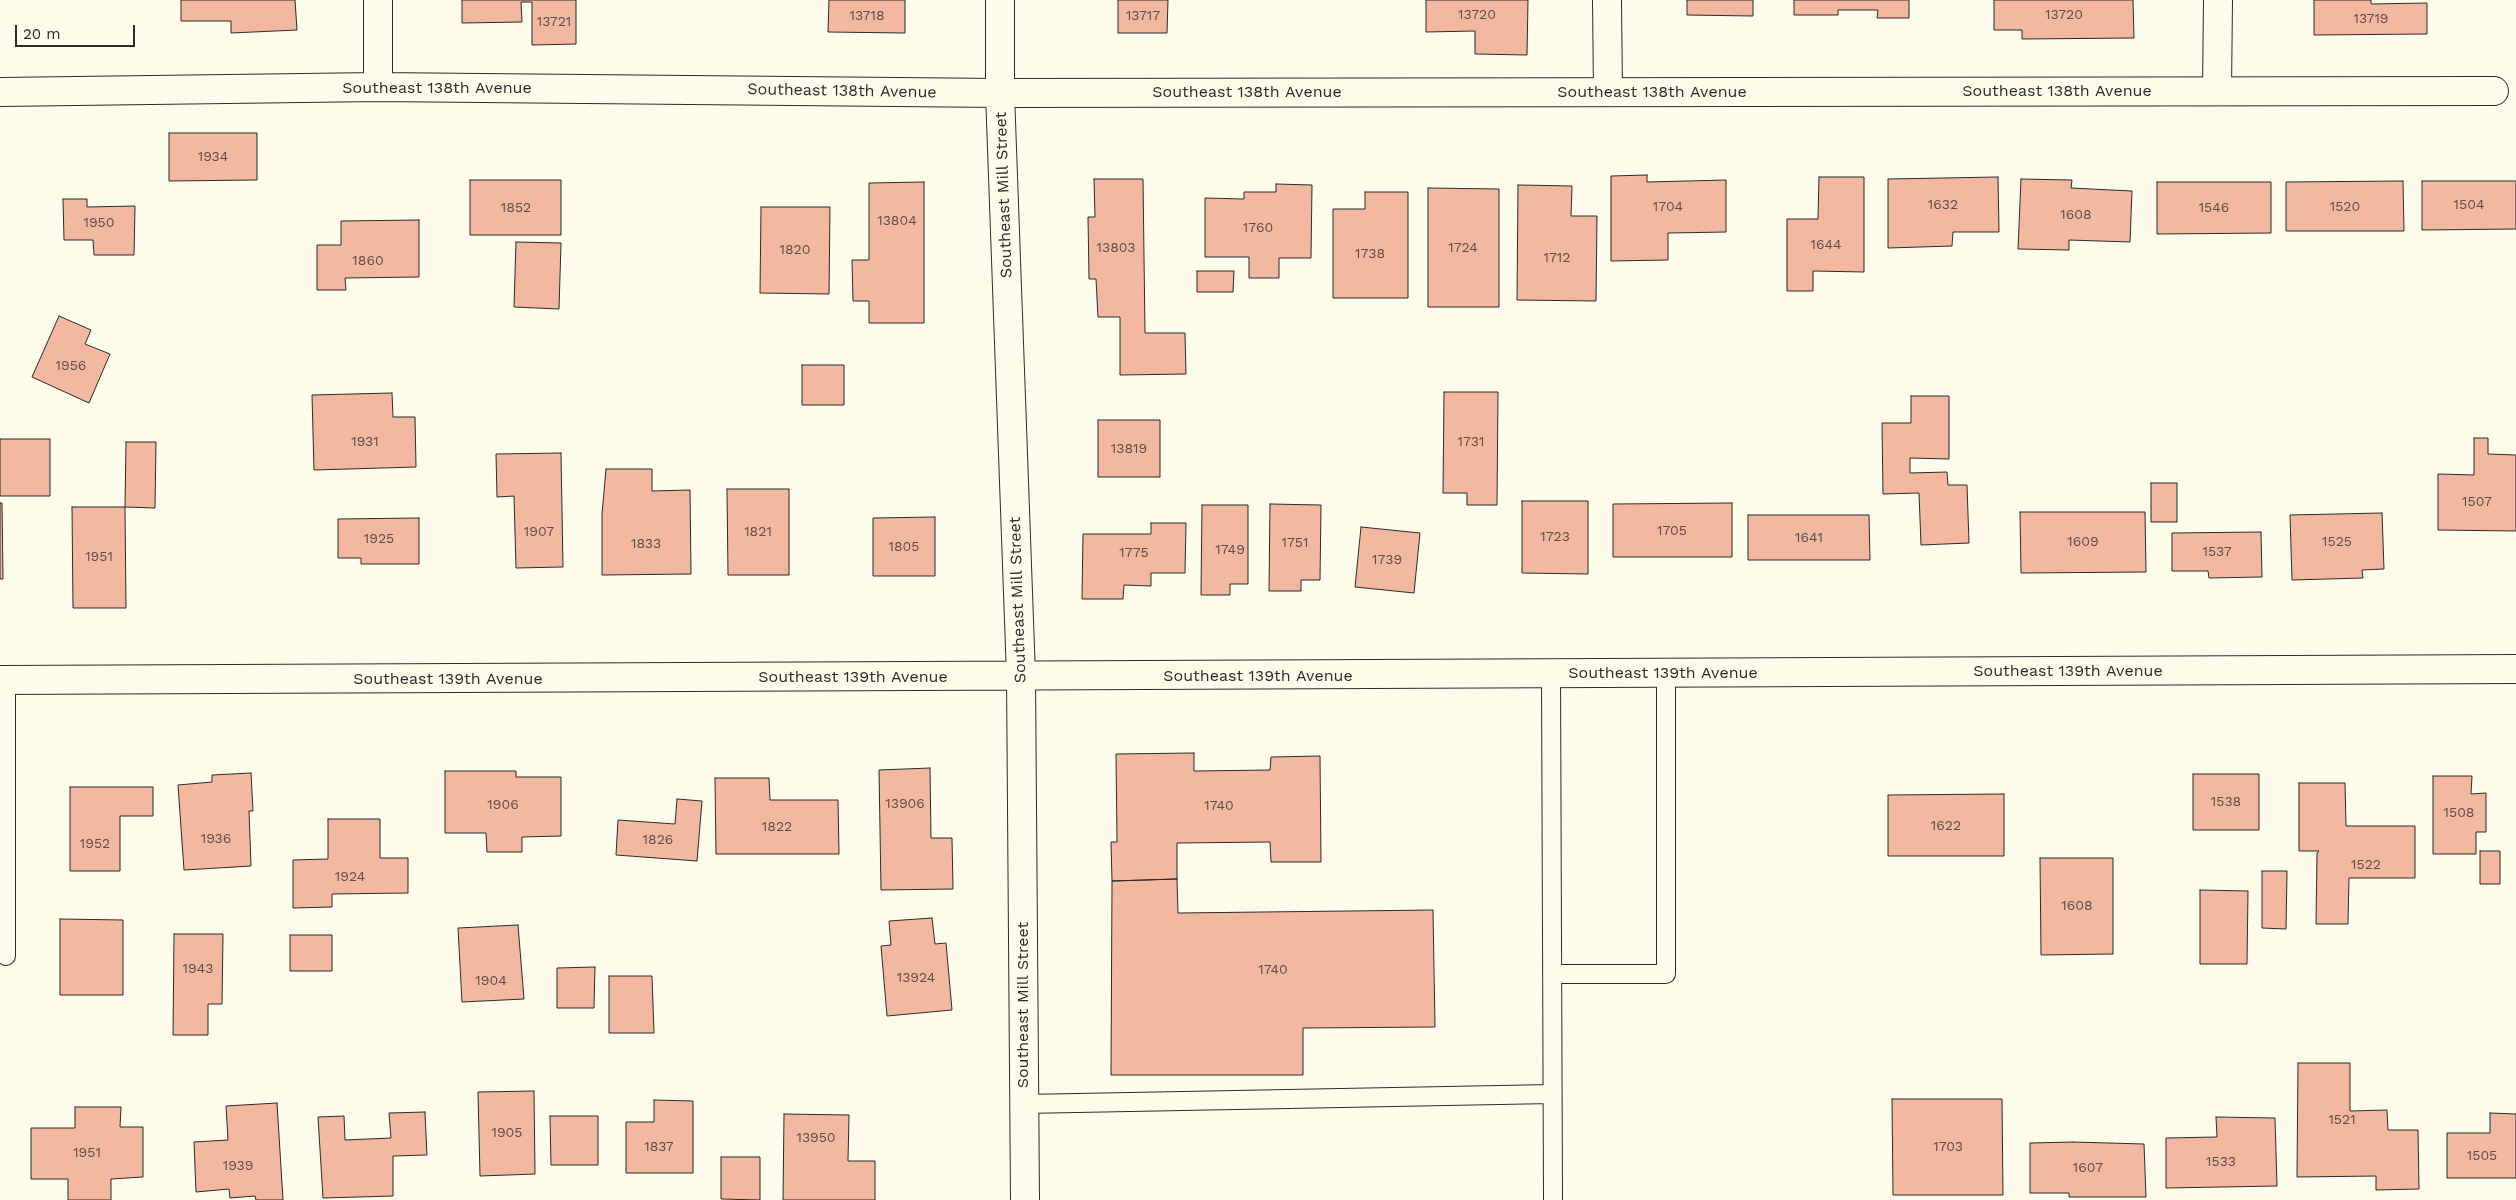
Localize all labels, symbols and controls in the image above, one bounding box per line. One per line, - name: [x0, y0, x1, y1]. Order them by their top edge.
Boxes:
- house number: 13720: [1458, 7, 1496, 23]
- house number: 13720: [2045, 7, 2083, 23]
- house number: 13718: [850, 8, 884, 24]
- house number: 13717: [1126, 8, 1160, 24]
- house number: 13719: [2353, 11, 2389, 27]
- house number: 13721: [537, 14, 571, 30]
- scale bar: [18, 15, 138, 47]
- text: 20 m: [23, 25, 61, 43]
- street label: Southeast 138th Avenue: [342, 78, 532, 98]
- street label: Southeast 138th Avenue: [747, 80, 937, 102]
- street label: Southeast 138th Avenue: [1962, 81, 2152, 101]
- street label: Southeast 138th Avenue: [1152, 82, 1342, 102]
- street label: Southeast 138th Avenue: [1557, 82, 1747, 102]
- street label: Southeast Mill Street: [991, 111, 1017, 279]
- house number: 1934: [198, 149, 228, 165]
- house number: 1632: [1928, 197, 1958, 213]
- house number: 1504: [2454, 197, 2484, 213]
- house number: 1704: [1653, 199, 1683, 215]
- house number: 1520: [2330, 199, 2360, 215]
- house number: 1852: [501, 200, 531, 216]
- house number: 1546: [2199, 200, 2229, 216]
- house number: 1608: [2060, 207, 2092, 223]
- house number: 13804: [877, 213, 917, 229]
- house number: 1950: [84, 215, 114, 231]
- house number: 1760: [1243, 220, 1273, 236]
- house number: 1644: [1810, 237, 1842, 253]
- house number: 13803: [1097, 240, 1135, 256]
- house number: 1724: [1448, 240, 1478, 256]
- house number: 1820: [780, 242, 810, 258]
- house number: 1738: [1355, 246, 1385, 262]
- house number: 1712: [1544, 250, 1570, 266]
- house number: 1860: [352, 253, 384, 269]
- house number: 1956: [56, 358, 86, 374]
- house number: 1931: [351, 434, 379, 450]
- house number: 1731: [1458, 434, 1484, 450]
- house number: 13819: [1111, 441, 1147, 457]
- house number: 1507: [2462, 494, 2492, 510]
- street label: Southeast Mill Street: [1005, 516, 1031, 684]
- house number: 1705: [1657, 523, 1687, 539]
- house number: 1907: [524, 524, 554, 540]
- house number: 1821: [744, 524, 772, 540]
- house number: 1723: [1540, 529, 1570, 545]
- house number: 1641: [1795, 530, 1823, 546]
- house number: 1925: [364, 531, 394, 547]
- house number: 1609: [2067, 534, 2099, 550]
- house number: 1525: [2322, 534, 2352, 550]
- house number: 1751: [1282, 535, 1308, 551]
- house number: 1833: [631, 536, 661, 552]
- house number: 1805: [889, 539, 919, 555]
- house number: 1749: [1215, 542, 1245, 558]
- house number: 1537: [2202, 544, 2232, 560]
- house number: 1775: [1119, 545, 1149, 561]
- house number: 1951: [85, 549, 113, 565]
- house number: 1739: [1372, 552, 1402, 568]
- street label: Southeast 139th Avenue: [1973, 661, 2163, 681]
- street label: Southeast 139th Avenue: [1568, 663, 1758, 683]
- street label: Southeast 139th Avenue: [1163, 666, 1353, 686]
- street label: Southeast 139th Avenue: [758, 667, 948, 687]
- street label: Southeast 139th Avenue: [353, 669, 543, 689]
- house number: 1538: [2211, 794, 2241, 810]
- house number: 13906: [885, 796, 925, 812]
- house number: 1906: [487, 797, 519, 813]
- house number: 1740: [1204, 798, 1234, 814]
- house number: 1508: [2444, 805, 2474, 821]
- house number: 1622: [1931, 818, 1961, 834]
- house number: 1822: [762, 819, 792, 835]
- house number: 1936: [201, 831, 231, 847]
- house number: 1826: [643, 832, 673, 848]
- house number: 1952: [80, 836, 110, 852]
- house number: 1522: [2351, 857, 2381, 873]
- house number: 1924: [335, 869, 365, 885]
- house number: 1608: [2061, 898, 2093, 914]
- street label: Southeast Mill Street: [1013, 922, 1033, 1088]
- house number: 1943: [183, 961, 213, 977]
- house number: 1740: [1258, 962, 1288, 978]
- house number: 13924: [897, 970, 935, 986]
- house number: 1904: [475, 973, 507, 989]
- house number: 1521: [2328, 1112, 2356, 1128]
- house number: 1905: [492, 1125, 522, 1141]
- house number: 13950: [796, 1130, 836, 1146]
- house number: 1837: [644, 1139, 674, 1155]
- house number: 1703: [1933, 1139, 1963, 1155]
- house number: 1951: [73, 1145, 101, 1161]
- house number: 1505: [2467, 1148, 2497, 1164]
- house number: 1533: [2206, 1154, 2236, 1170]
- house number: 1939: [223, 1158, 253, 1174]
- house number: 1607: [2073, 1160, 2103, 1176]

